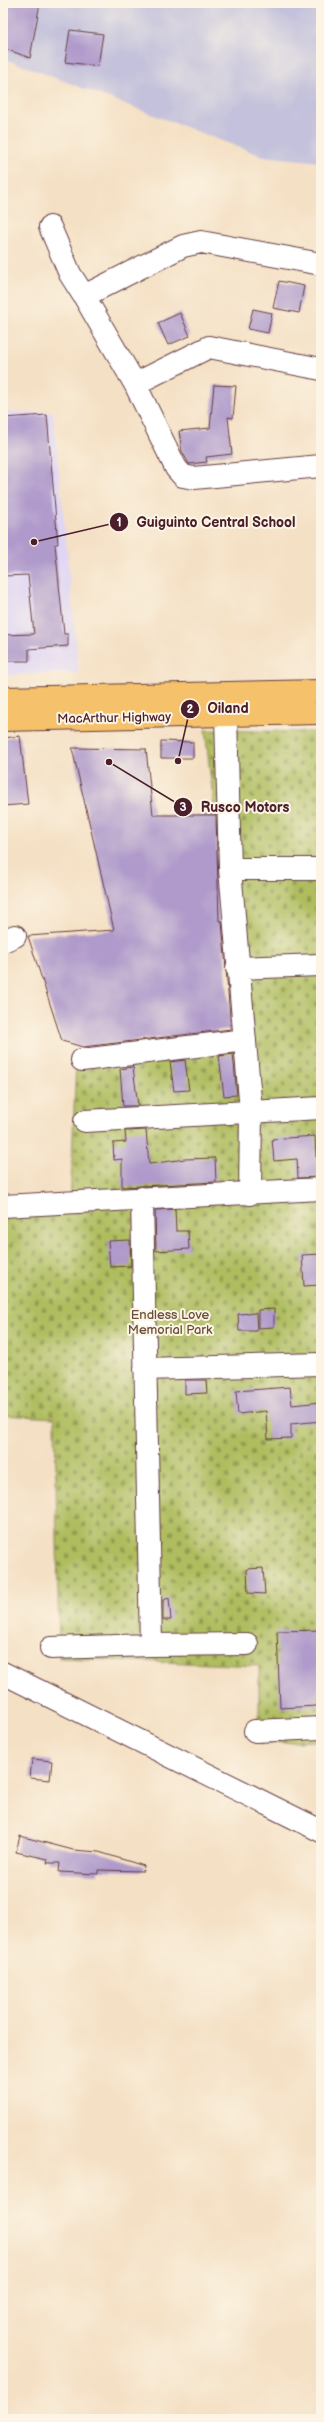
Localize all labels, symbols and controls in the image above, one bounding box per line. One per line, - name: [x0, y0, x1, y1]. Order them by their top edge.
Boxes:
- callout: Guiguinto Central School: [109, 509, 304, 535]
- text: Guiguinto Central School: [136, 514, 296, 531]
- text: 1: [116, 515, 122, 530]
- callout: Oiland: [180, 696, 257, 722]
- text: Oiland: [207, 700, 249, 717]
- text: 2: [186, 702, 194, 717]
- street label: MacArthur Highway: [57, 709, 171, 727]
- callout: Rusco Motors: [173, 794, 298, 820]
- text: Rusco Motors: [201, 799, 289, 816]
- text: 3: [179, 800, 187, 815]
- park label: Endless Love Memorial Park: [128, 1307, 213, 1338]

